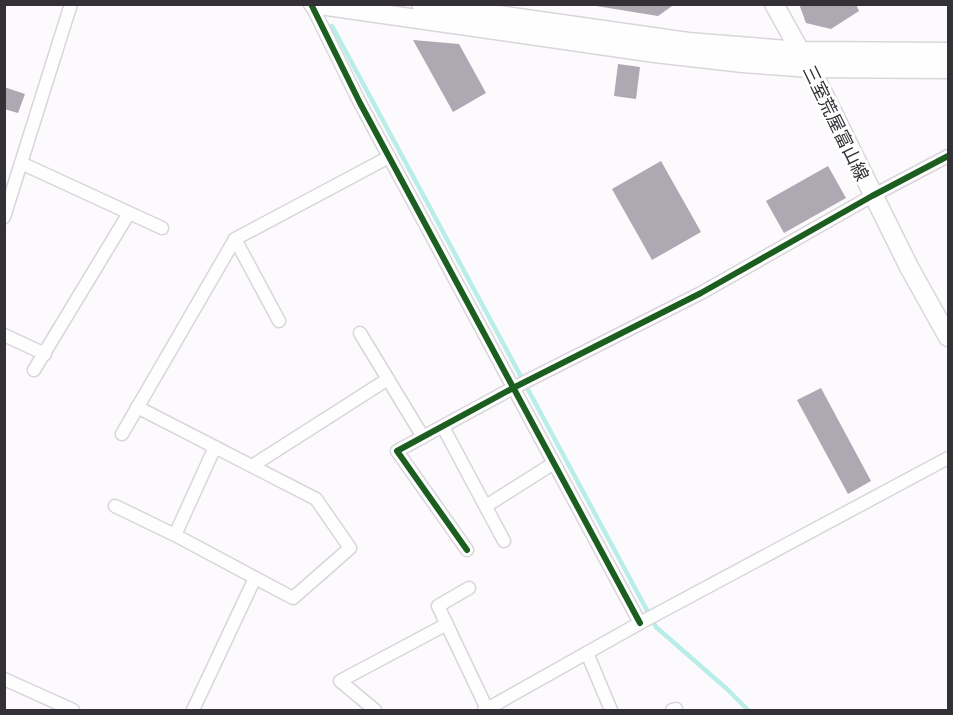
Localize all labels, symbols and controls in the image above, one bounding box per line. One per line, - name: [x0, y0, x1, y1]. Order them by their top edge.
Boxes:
- street label: 三室荒屋富山線: [798, 61, 874, 185]

